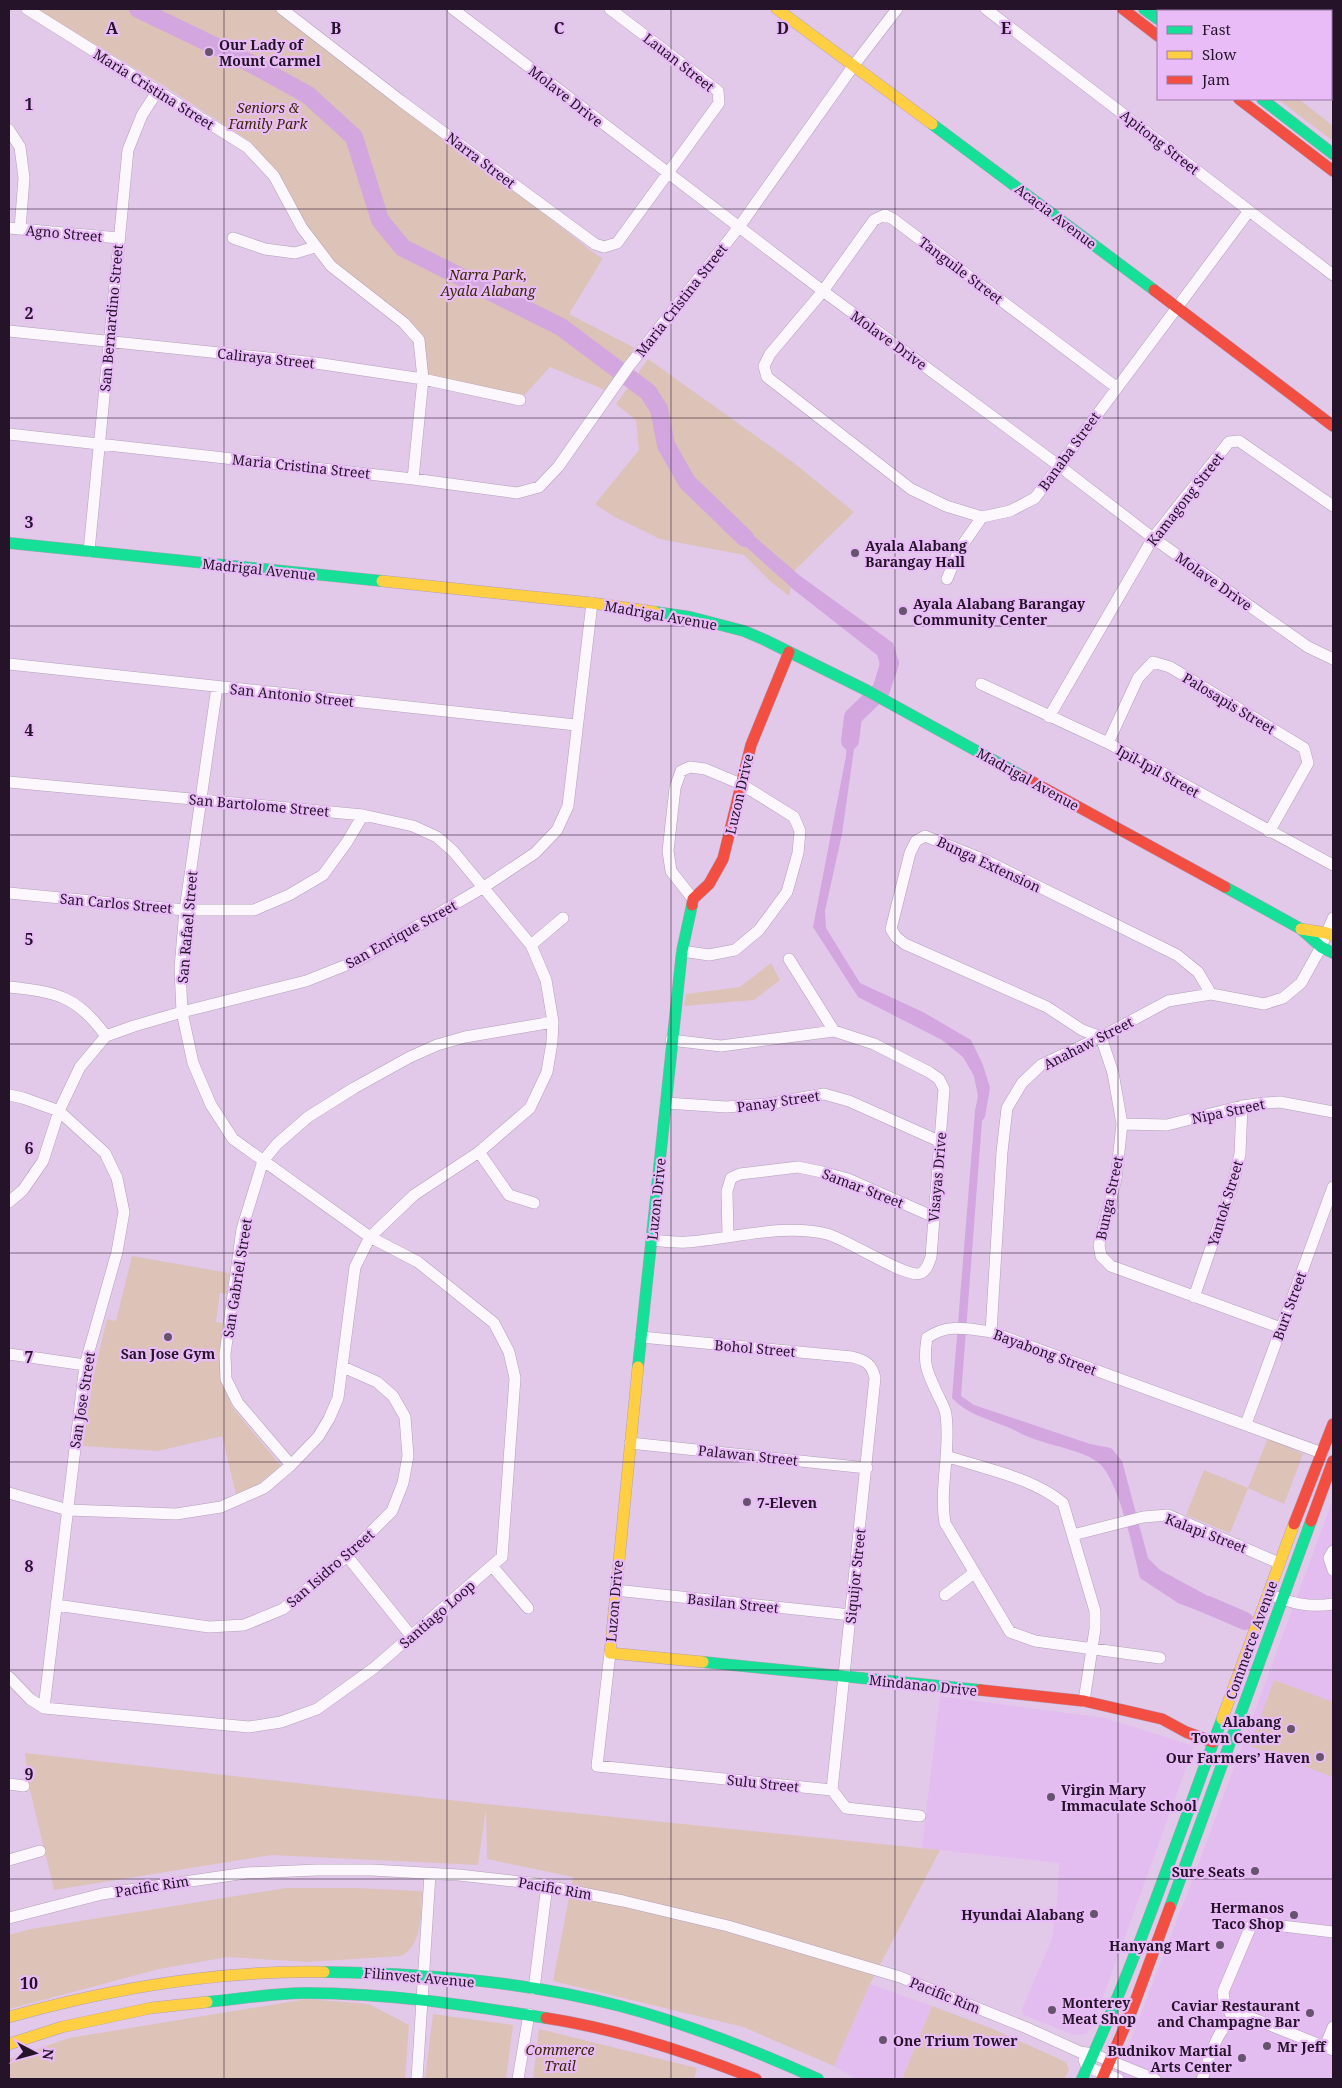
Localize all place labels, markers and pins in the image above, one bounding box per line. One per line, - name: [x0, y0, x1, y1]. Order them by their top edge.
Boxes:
- place label: Our Lady of Mount Carmel: [219, 35, 321, 70]
- marker: Our Lady of Mount Carmel: [203, 46, 215, 58]
- place label: Ayala Alabang Barangay Hall: [865, 536, 967, 571]
- marker: Ayala Alabang Barangay Hall: [849, 547, 861, 559]
- place label: Ayala Alabang Barangay Community Center: [913, 594, 1086, 629]
- marker: Ayala Alabang Barangay Community Center: [897, 605, 909, 617]
- marker: San Jose Gym: [162, 1331, 174, 1343]
- place label: San Jose Gym: [121, 1344, 216, 1363]
- place label: 7-Eleven: [757, 1493, 817, 1512]
- marker: 7-Eleven: [741, 1496, 753, 1508]
- place label: Alabang Town Center: [1191, 1712, 1282, 1747]
- marker: Alabang Town Center: [1285, 1723, 1297, 1735]
- place label: Our Farmers’ Haven: [1166, 1748, 1310, 1767]
- marker: Our Farmers’ Haven: [1314, 1751, 1326, 1763]
- place label: Virgin Mary Immaculate School: [1061, 1780, 1197, 1815]
- marker: Virgin Mary Immaculate School: [1045, 1791, 1057, 1803]
- place label: Sure Seats: [1172, 1862, 1245, 1881]
- marker: Sure Seats: [1249, 1865, 1261, 1877]
- place label: Hermanos Taco Shop: [1210, 1898, 1284, 1933]
- place label: Hyundai Alabang: [961, 1905, 1084, 1924]
- marker: Hyundai Alabang: [1088, 1908, 1100, 1920]
- marker: Hermanos Taco Shop: [1288, 1909, 1300, 1921]
- place label: Hanyang Mart: [1109, 1936, 1210, 1955]
- marker: Hanyang Mart: [1214, 1939, 1226, 1951]
- place label: Monterey Meat Shop: [1062, 1993, 1136, 2028]
- place label: Caviar Restaurant and Champagne Bar: [1157, 1996, 1301, 2031]
- marker: Monterey Meat Shop: [1046, 2004, 1058, 2016]
- marker: Caviar Restaurant and Champagne Bar: [1304, 2007, 1316, 2019]
- place label: One Trium Tower: [893, 2031, 1018, 2050]
- marker: One Trium Tower: [877, 2034, 889, 2046]
- place label: Mr Jeff: [1277, 2037, 1327, 2056]
- marker: Mr Jeff: [1261, 2040, 1273, 2052]
- place label: Budnikov Martial Arts Center: [1108, 2041, 1233, 2076]
- marker: Budnikov Martial Arts Center: [1236, 2052, 1248, 2064]

